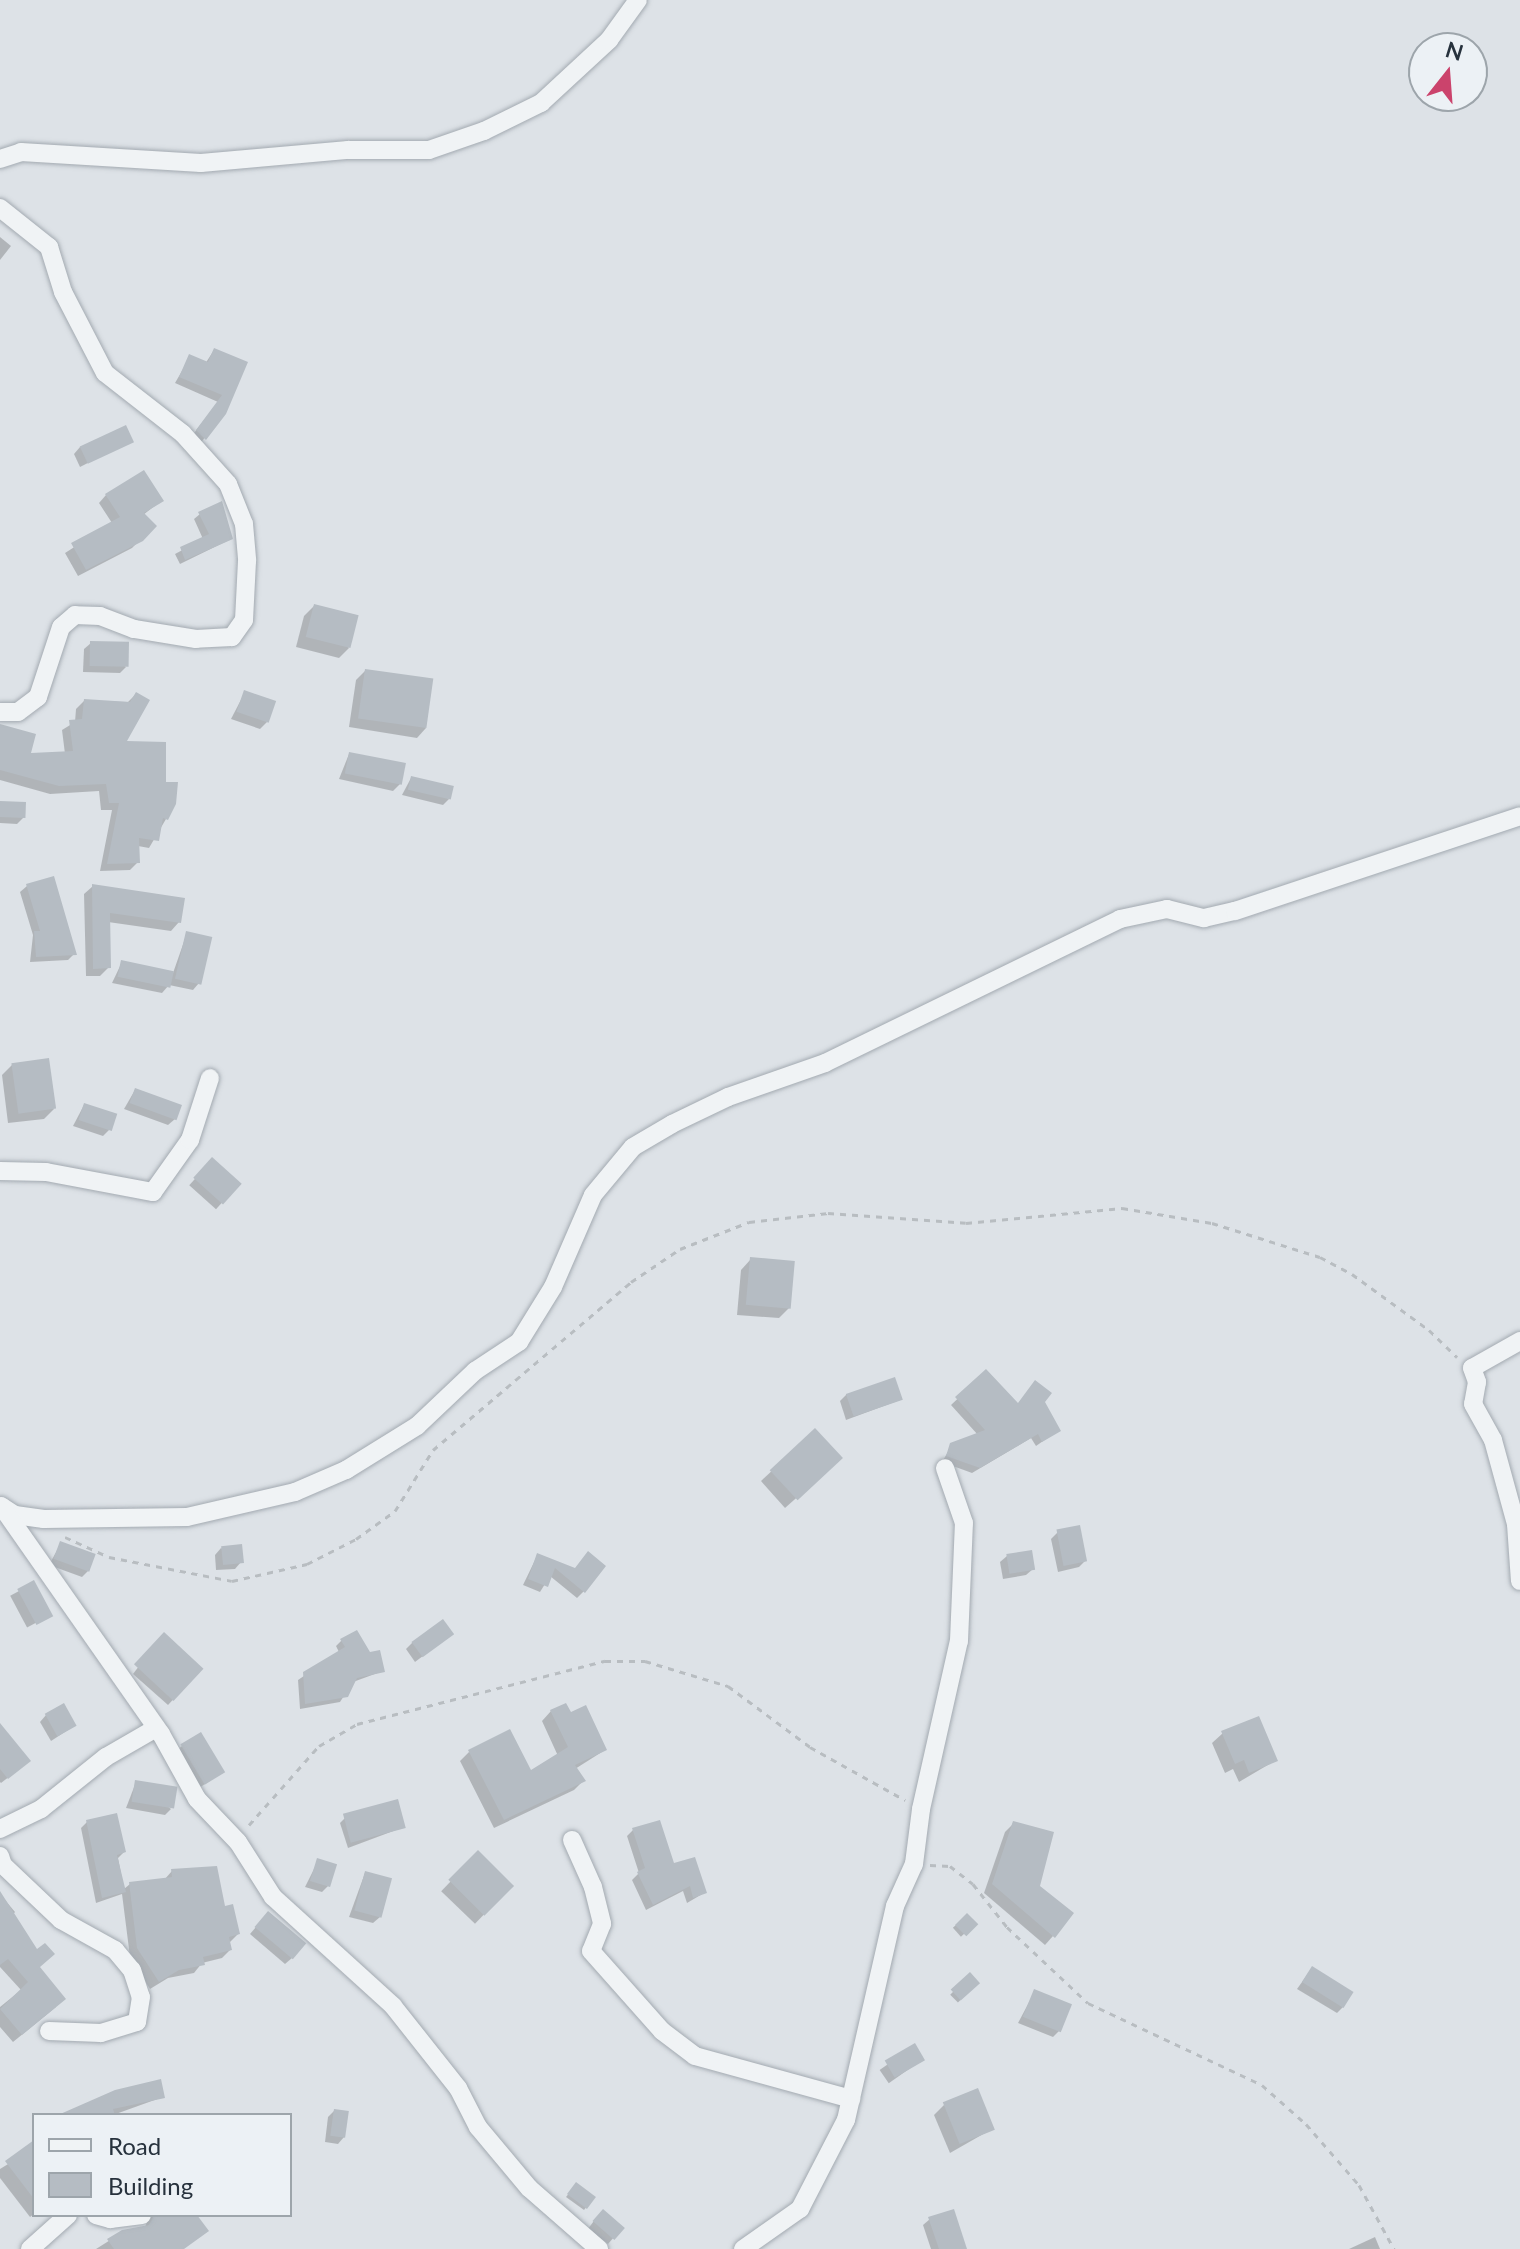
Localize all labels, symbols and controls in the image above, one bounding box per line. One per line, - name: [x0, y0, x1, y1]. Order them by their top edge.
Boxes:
- north arrow: [1408, 32, 1488, 112]
- text: N: [1443, 35, 1467, 66]
- legend: [32, 2113, 292, 2217]
- text: Road: [108, 2131, 161, 2160]
- text: Building: [108, 2171, 193, 2200]

